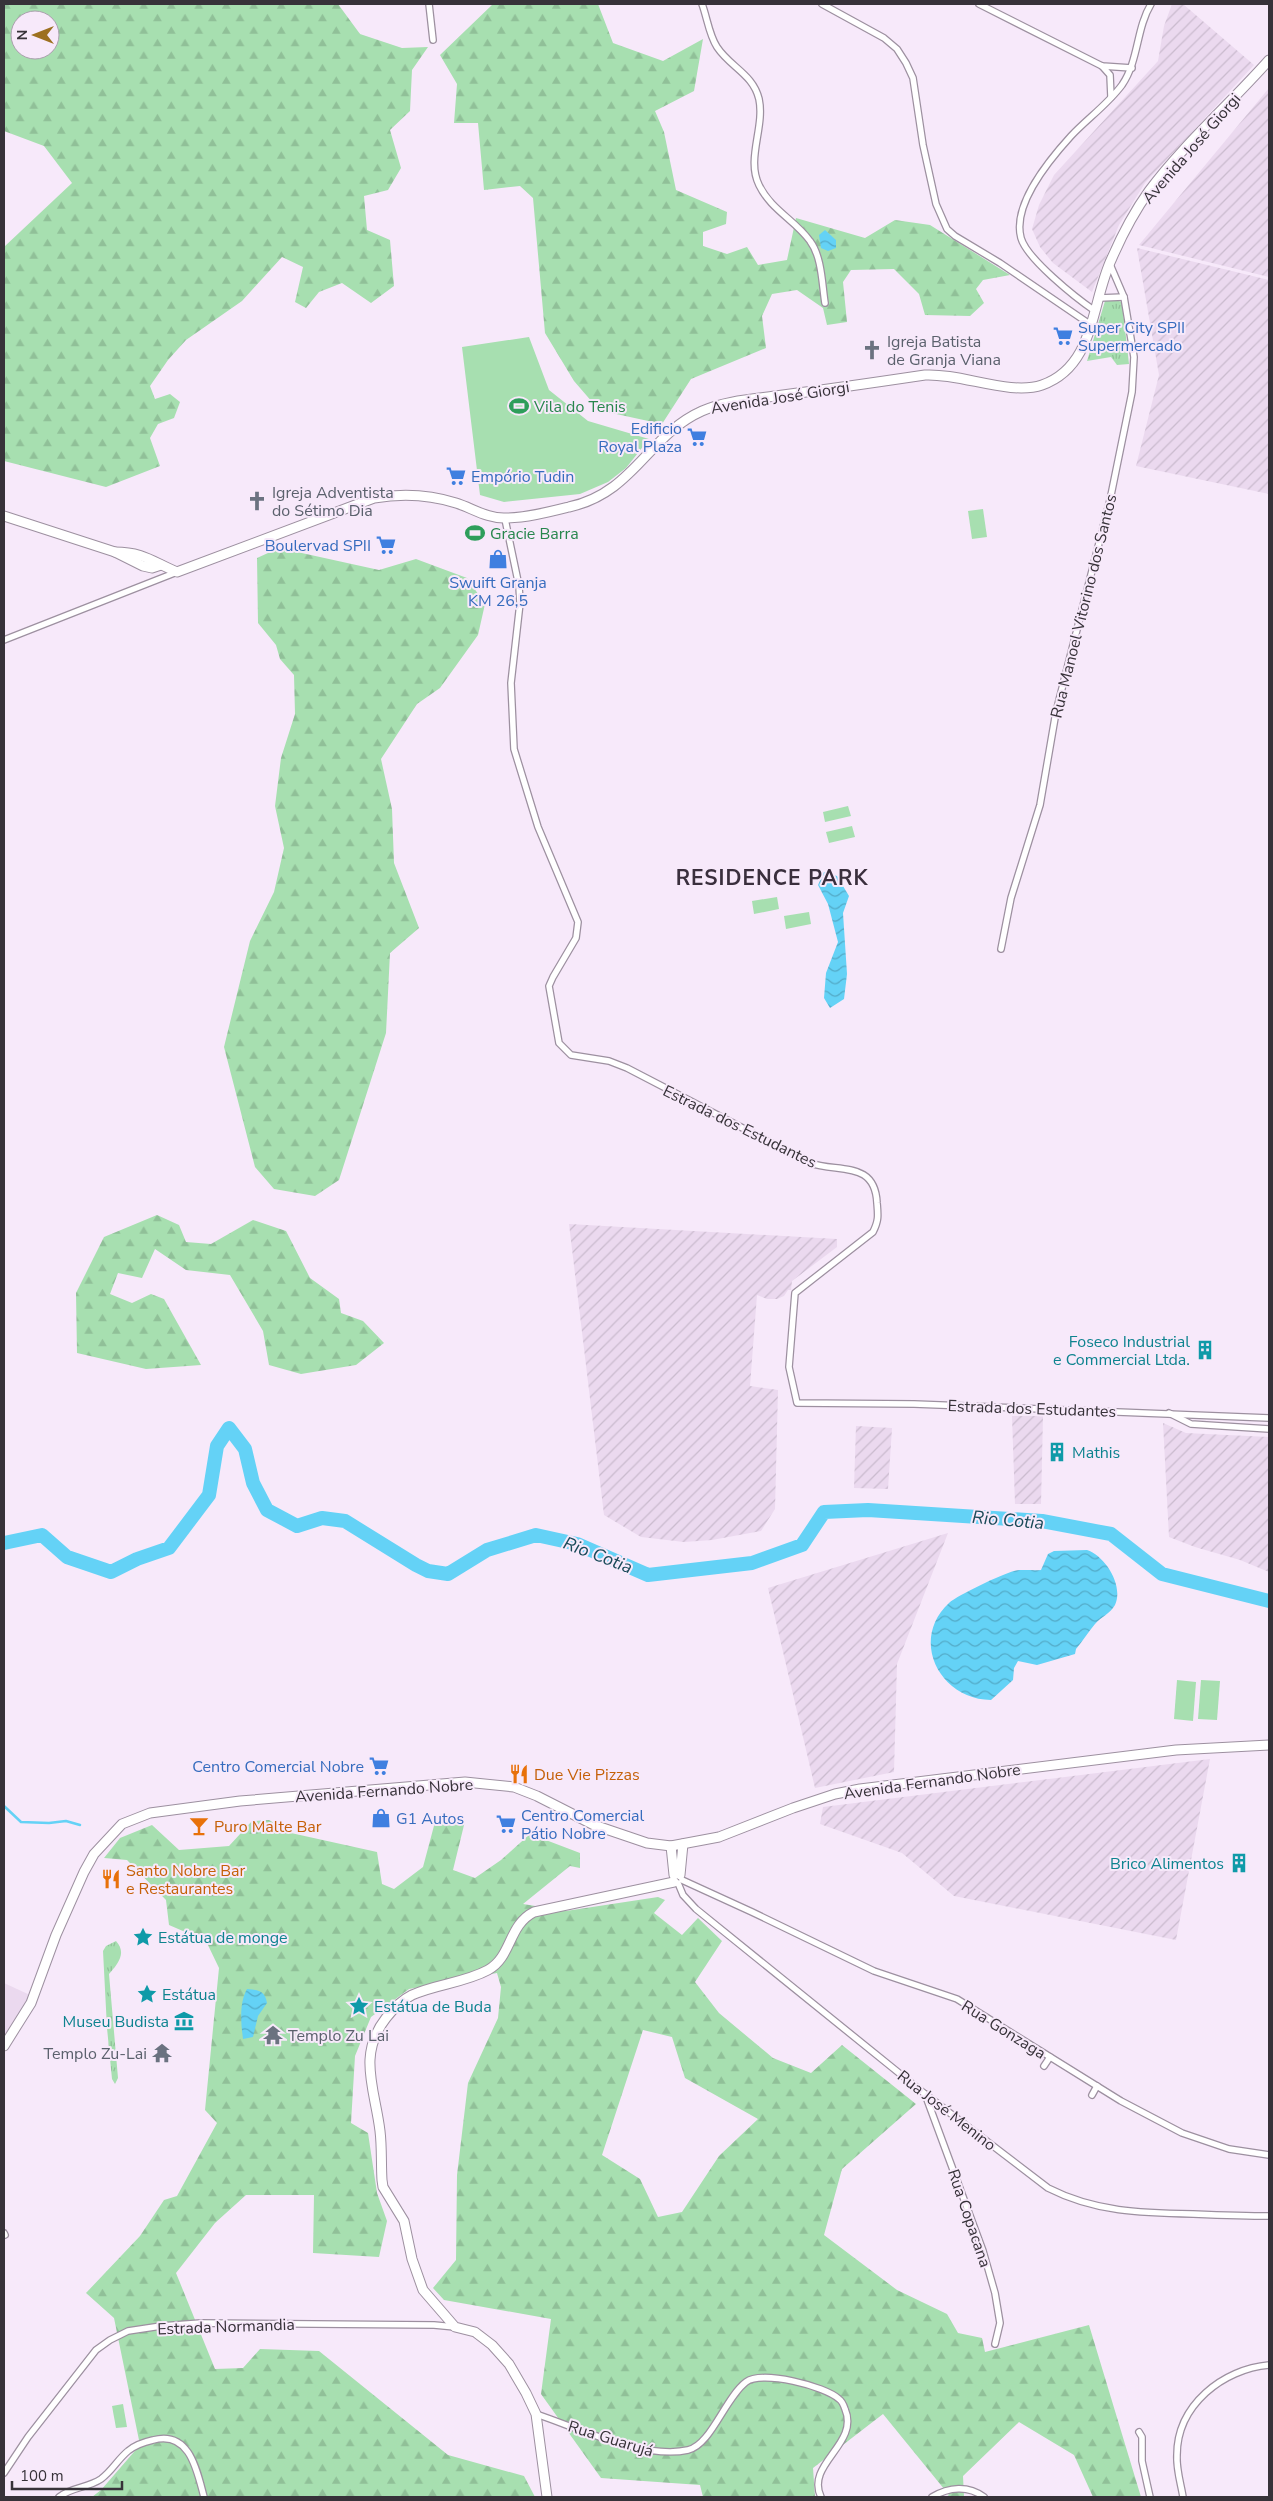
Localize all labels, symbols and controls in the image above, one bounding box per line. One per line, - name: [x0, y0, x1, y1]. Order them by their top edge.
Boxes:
- north arrow: [10, 10, 60, 60]
- text: N: [13, 30, 32, 40]
- street label: Avenida José Giorgi: [1138, 89, 1246, 209]
- place label: Super City SPII Supermercado: [1078, 317, 1185, 357]
- supermarket icon: Super City SPII Supermercado: [1052, 325, 1074, 347]
- place label: Igreja Batista de Granja Viana: [887, 331, 1001, 371]
- church icon: Igreja Batista de Granja Viana: [861, 339, 883, 361]
- street label: Avenida José Giorgi: [709, 376, 851, 420]
- sports icon: Vila do Tenis: [508, 395, 530, 417]
- place label: Vila do Tenis: [533, 396, 626, 418]
- place label: Edificio Royal Plaza: [598, 418, 682, 458]
- supermarket icon: Edificio Royal Plaza: [686, 426, 708, 448]
- supermarket icon: Empório Tudin: [445, 465, 467, 487]
- place label: Empório Tudin: [471, 466, 574, 488]
- place label: Igreja Adventista do Sétimo Dia: [272, 482, 394, 522]
- church icon: Igreja Adventista do Sétimo Dia: [246, 490, 268, 512]
- street label: Rua Manoel Vitorino dos Santos: [1045, 492, 1122, 721]
- sports icon: Gracie Barra: [464, 522, 486, 544]
- place label: Gracie Barra: [490, 523, 579, 545]
- supermarket icon: Boulervad SPII: [375, 534, 397, 556]
- place label: Boulervad SPII: [265, 535, 371, 557]
- shop icon: Swuift Granja KM 26,5: [487, 548, 509, 570]
- place label: Swuift Granja KM 26,5: [449, 572, 547, 612]
- district label: RESIDENCE PARK: [676, 864, 868, 892]
- street label: Estrada dos Estudantes: [659, 1080, 820, 1174]
- place label: Foseco Industrial e Commercial Ltda.: [1053, 1331, 1190, 1371]
- building icon: Foseco Industrial e Commercial Ltda.: [1194, 1339, 1216, 1361]
- street label: Estrada dos Estudantes: [947, 1395, 1117, 1423]
- building icon: Mathis: [1046, 1441, 1068, 1463]
- place label: Mathis: [1072, 1442, 1120, 1464]
- water label: Rio Cotia: [971, 1505, 1045, 1535]
- water label: Rio Cotia: [560, 1531, 636, 1579]
- supermarket icon: Centro Comercial Nobre: [368, 1755, 390, 1777]
- place label: Centro Comercial Nobre: [192, 1756, 364, 1778]
- street label: Avenida Fernando Nobre: [842, 1759, 1022, 1805]
- restaurant icon: Due Vie Pizzas: [508, 1763, 530, 1785]
- place label: Due Vie Pizzas: [534, 1764, 640, 1786]
- street label: Avenida Fernando Nobre: [294, 1774, 474, 1808]
- place label: Centro Comercial Pátio Nobre: [521, 1805, 645, 1845]
- shop icon: G1 Autos: [370, 1807, 392, 1829]
- place label: G1 Autos: [396, 1808, 464, 1830]
- supermarket icon: Centro Comercial Pátio Nobre: [495, 1813, 517, 1835]
- bar icon: Puro Malte Bar: [188, 1815, 210, 1837]
- place label: Puro Malte Bar: [214, 1816, 322, 1838]
- building icon: Brico Alimentos: [1228, 1852, 1250, 1874]
- place label: Brico Alimentos: [1110, 1853, 1224, 1875]
- place label: Santo Nobre Bar e Restaurantes: [126, 1860, 246, 1900]
- restaurant icon: Santo Nobre Bar e Restaurantes: [100, 1868, 122, 1890]
- place icon: Estátua de monge: [132, 1926, 154, 1948]
- place label: Estátua de monge: [158, 1927, 288, 1949]
- place icon: Estátua: [136, 1983, 158, 2005]
- place label: Estátua: [162, 1984, 216, 2006]
- place icon: Estátua de Buda: [348, 1995, 370, 2017]
- street label: Rua Gonzaga: [957, 1995, 1050, 2064]
- place label: Estátua de Buda: [374, 1996, 492, 2018]
- museum icon: Museu Budista: [173, 2010, 195, 2032]
- place label: Museu Budista: [63, 2011, 169, 2033]
- temple icon: Templo Zu Lai: [262, 2024, 284, 2046]
- place label: Templo Zu Lai: [288, 2025, 389, 2047]
- temple icon: Templo Zu-Lai: [151, 2042, 173, 2064]
- place label: Templo Zu-Lai: [43, 2043, 147, 2065]
- street label: Rua José Menino: [892, 2065, 1000, 2156]
- street label: Rua Copacana: [942, 2166, 996, 2270]
- street label: Estrada Normandia: [157, 2314, 295, 2340]
- street label: Rua Guarujá: [565, 2416, 656, 2462]
- scale bar: [12, 2458, 122, 2490]
- text: 100 m: [20, 2466, 64, 2486]

